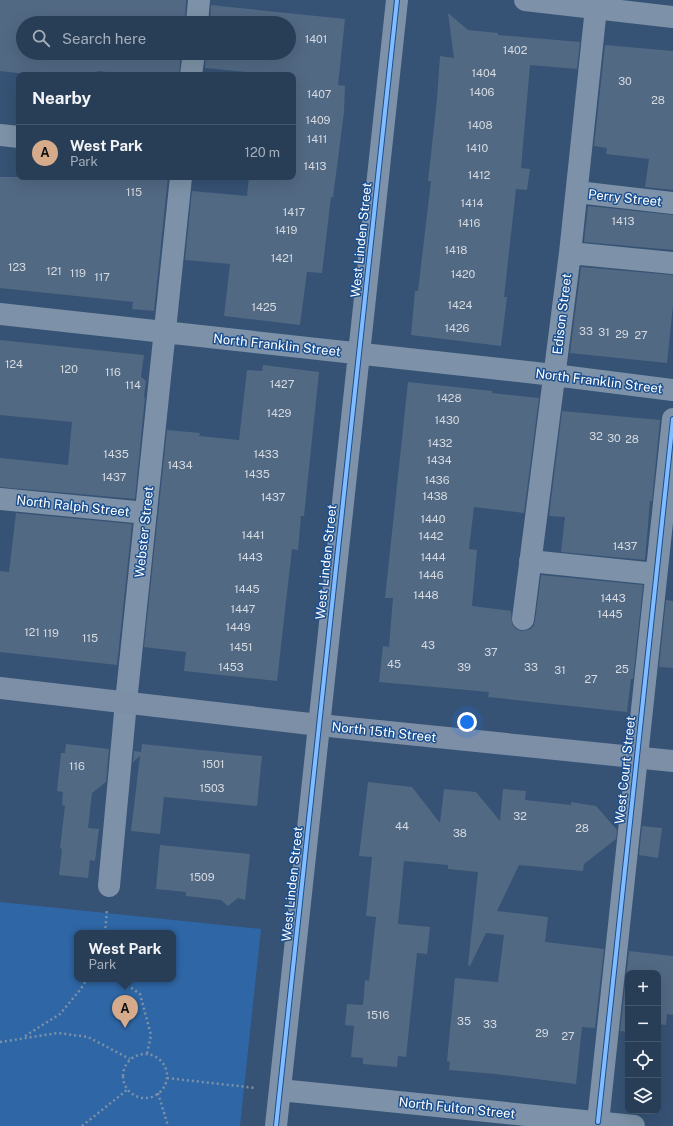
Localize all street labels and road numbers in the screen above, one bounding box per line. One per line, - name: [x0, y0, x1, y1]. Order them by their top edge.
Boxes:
- street label: West Linden Street: [347, 182, 375, 298]
- street label: Perry Street: [587, 187, 663, 209]
- street label: Edison Street: [550, 273, 574, 355]
- street label: North Franklin Street: [213, 331, 341, 359]
- street label: North Franklin Street: [535, 366, 663, 396]
- street label: Webster Street: [132, 486, 156, 578]
- street label: North Ralph Street: [16, 493, 130, 519]
- street label: West Linden Street: [312, 504, 340, 620]
- street label: West Court Street: [612, 715, 638, 825]
- street label: North 15th Street: [331, 719, 437, 745]
- street label: West Linden Street: [278, 826, 306, 942]
- street label: North Fulton Street: [398, 1094, 516, 1122]

